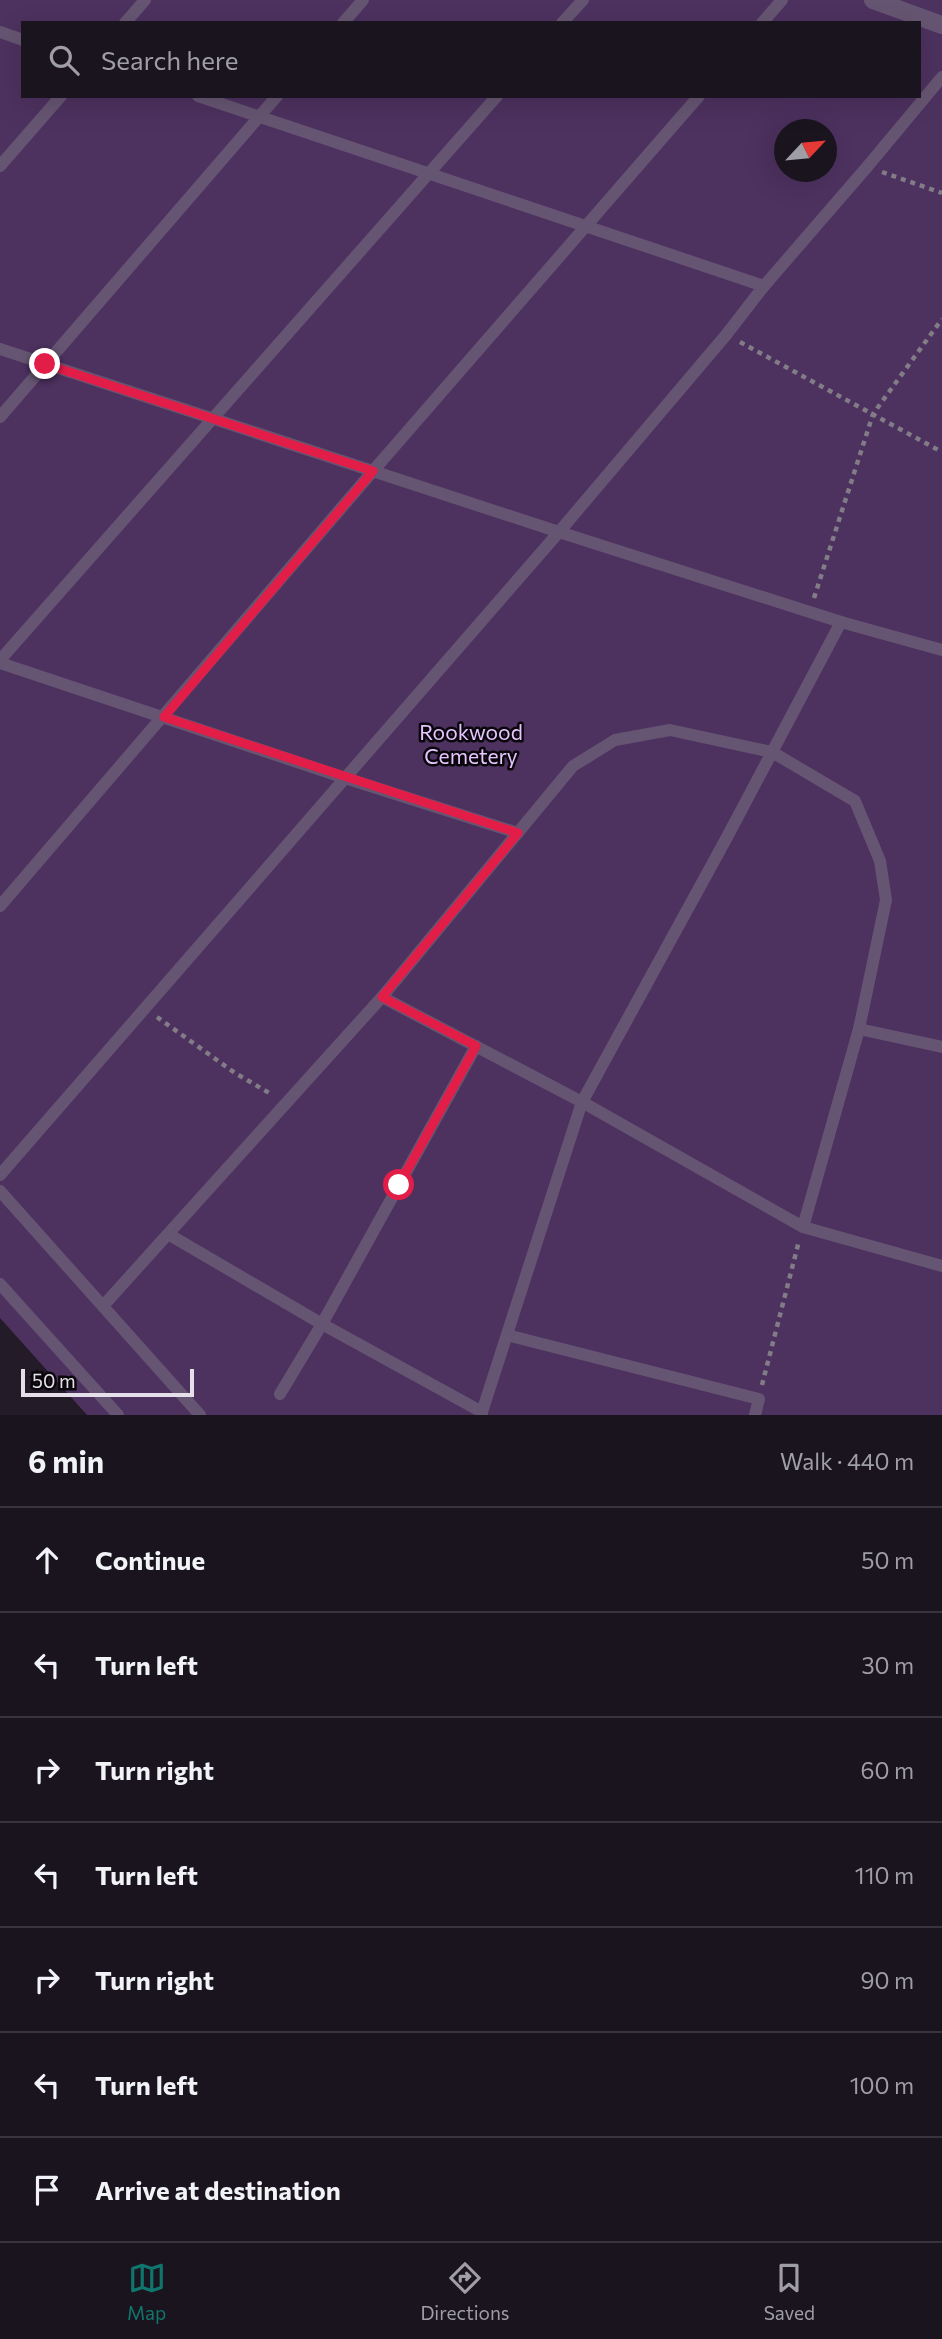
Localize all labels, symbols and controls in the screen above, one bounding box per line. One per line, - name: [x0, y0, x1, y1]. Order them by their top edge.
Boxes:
- search box: [21, 21, 921, 98]
- icon: search: [45, 41, 83, 79]
- text: Search here: [101, 44, 239, 75]
- north arrow: [774, 119, 837, 182]
- route end: [29, 348, 60, 379]
- park label: Rookwood Cemetery: [419, 719, 523, 768]
- route start: [383, 1169, 414, 1200]
- scale bar: [21, 1366, 194, 1398]
- text: 50 m: [32, 1369, 76, 1392]
- text: 6 min: [28, 1442, 104, 1479]
- text: Walk · 440 m: [780, 1447, 914, 1475]
- icon: ahead: [28, 1541, 66, 1579]
- text: Continue: [95, 1544, 205, 1575]
- text: 50 m: [861, 1546, 914, 1574]
- icon: left: [28, 1646, 66, 1684]
- text: Turn left: [95, 1649, 198, 1680]
- text: 30 m: [861, 1651, 914, 1679]
- icon: right: [28, 1751, 66, 1789]
- text: Turn right: [95, 1754, 214, 1785]
- text: 60 m: [861, 1756, 914, 1784]
- icon: left: [28, 1856, 66, 1894]
- text: Turn left: [95, 1859, 198, 1890]
- text: 110 m: [855, 1861, 914, 1889]
- icon: right: [28, 1961, 66, 1999]
- text: Turn right: [95, 1964, 214, 1995]
- text: 90 m: [861, 1966, 914, 1994]
- icon: left: [28, 2066, 66, 2104]
- text: Turn left: [95, 2069, 198, 2100]
- text: 100 m: [850, 2071, 914, 2099]
- icon: arrive: [28, 2171, 66, 2209]
- text: Arrive at destination: [95, 2174, 341, 2205]
- tab: Map: [127, 2259, 166, 2324]
- tab: Directions: [420, 2259, 510, 2324]
- tab: Saved: [764, 2259, 815, 2324]

